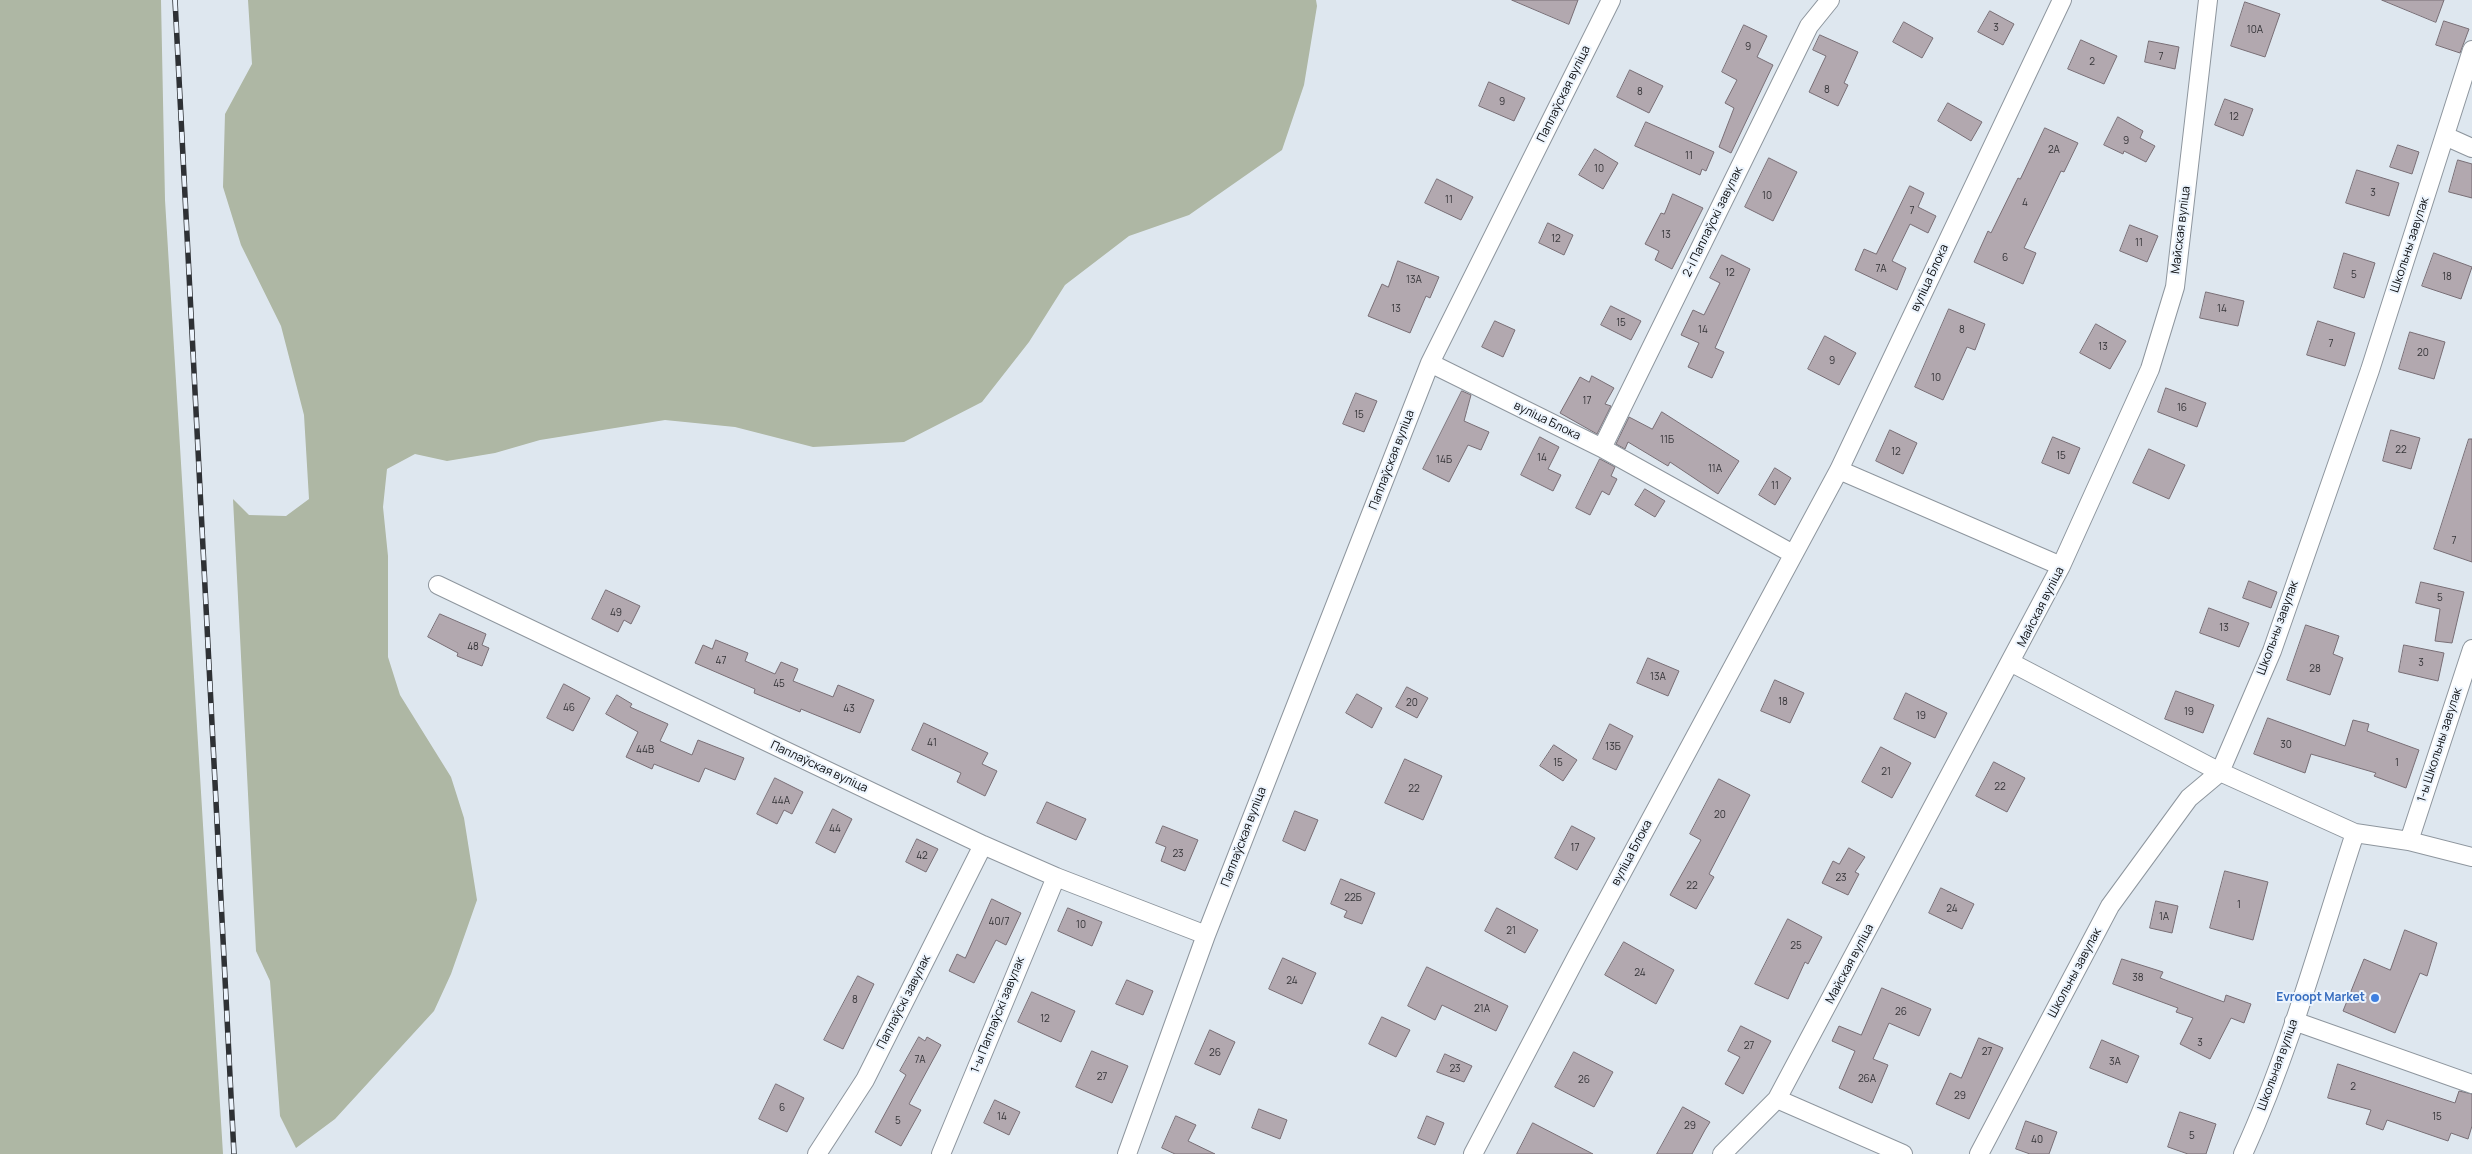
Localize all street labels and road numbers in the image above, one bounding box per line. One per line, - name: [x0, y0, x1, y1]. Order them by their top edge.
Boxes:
- street label: Паплаўская вуліца: [1534, 43, 1594, 145]
- street label: 2-і Паплаўскі завулак: [1680, 165, 1746, 279]
- street label: Майская вуліца: [2168, 185, 2194, 275]
- street label: Школьны завулак: [2388, 196, 2432, 294]
- street label: вуліца Блока: [1908, 242, 1952, 314]
- street label: вуліца Блока: [1511, 399, 1583, 443]
- street label: Паплаўская вуліца: [1366, 408, 1418, 512]
- street label: Майская вуліца: [2015, 564, 2067, 650]
- street label: Школьны завулак: [2254, 579, 2302, 677]
- street label: 1-ы Школьны завулак: [2415, 686, 2465, 804]
- street label: Паплаўская вуліца: [768, 738, 870, 796]
- street label: Паплаўская вуліца: [1218, 785, 1270, 889]
- street label: вуліца Блока: [1609, 818, 1655, 888]
- street label: Майская вуліца: [1823, 922, 1877, 1006]
- street label: Школьны завулак: [2045, 926, 2105, 1020]
- street label: Паплаўскі завулак: [874, 953, 934, 1051]
- street label: 1-ы Паплаўскі завулак: [968, 955, 1028, 1075]
- street label: Школьная вуліца: [2255, 1017, 2301, 1113]

